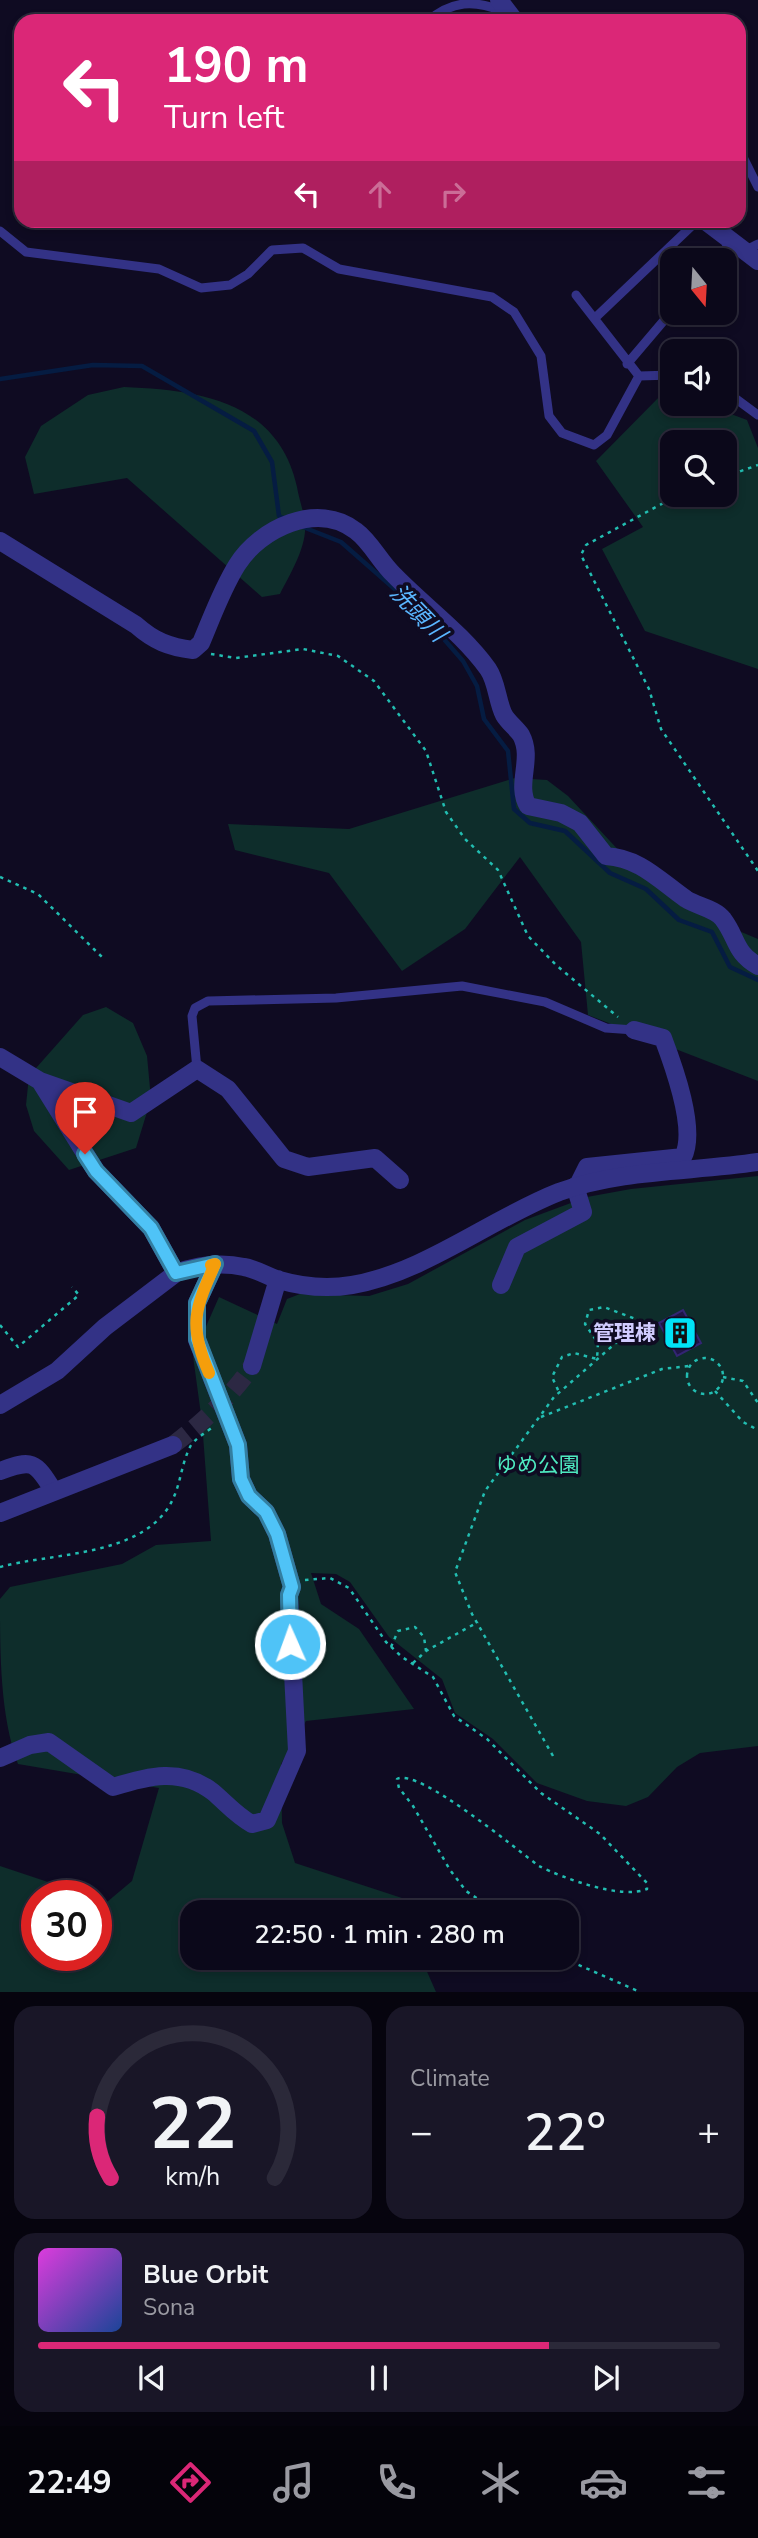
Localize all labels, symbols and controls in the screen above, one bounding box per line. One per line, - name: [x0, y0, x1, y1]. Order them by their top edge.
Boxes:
- text: 190 m: [164, 32, 308, 99]
- icon: left: [49, 42, 140, 133]
- text: Turn left: [164, 96, 284, 139]
- icon: left: [288, 175, 326, 213]
- icon: ahead: [361, 175, 399, 213]
- icon: right: [434, 175, 472, 213]
- north arrow: [660, 248, 737, 326]
- map controls: [660, 248, 737, 507]
- button: sound: [660, 339, 737, 416]
- button: search: [660, 430, 737, 507]
- water label: 洗頭川: [383, 577, 455, 651]
- pin: [55, 1082, 115, 1154]
- icon: arrive: [66, 1093, 104, 1131]
- building icon: 管理棟: [661, 1314, 699, 1352]
- place label: 管理棟: [593, 1319, 656, 1347]
- park label: ゆめ公園: [496, 1451, 580, 1479]
- position arrow: [253, 1607, 327, 1681]
- speed limit sign: 30: [21, 1880, 112, 1971]
- text: 22:50 · 1 min · 280 m: [254, 1917, 505, 1952]
- text: Climate: [410, 2063, 490, 2094]
- text: 22: [149, 2075, 237, 2175]
- text: 22°: [524, 2097, 606, 2168]
- text: −: [410, 2107, 433, 2158]
- text: +: [697, 2107, 720, 2158]
- text: km/h: [165, 2160, 221, 2194]
- text: Blue Orbit: [143, 2257, 268, 2292]
- text: Sona: [143, 2292, 195, 2323]
- icon: previous: [133, 2359, 171, 2397]
- icon: pause: [360, 2359, 398, 2397]
- icon: next: [587, 2359, 625, 2397]
- icon: directions: [166, 2458, 215, 2507]
- icon: music: [269, 2458, 318, 2507]
- icon: phone: [372, 2458, 421, 2507]
- icon: climate: [476, 2458, 525, 2507]
- icon: car: [579, 2458, 628, 2507]
- icon: filters: [682, 2458, 731, 2507]
- text: 22:49: [27, 2461, 112, 2504]

